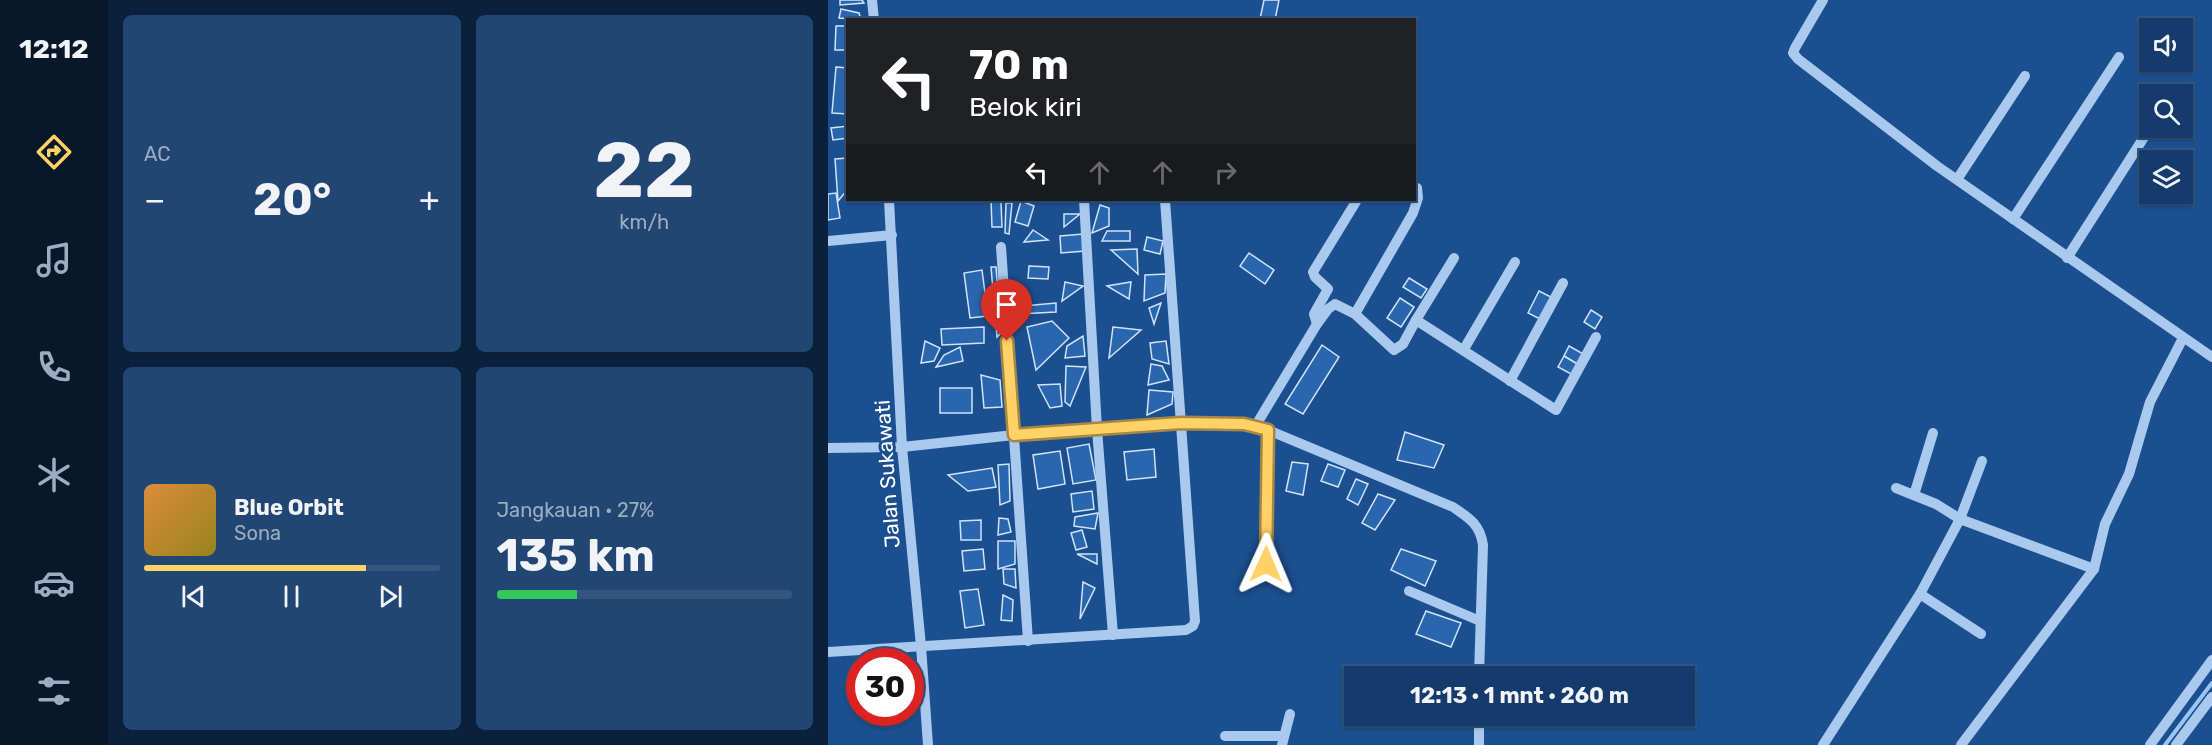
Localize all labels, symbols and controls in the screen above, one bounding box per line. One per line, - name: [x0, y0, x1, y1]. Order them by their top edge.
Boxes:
- map controls: [2139, 18, 2193, 204]
- button: sound: [2139, 18, 2193, 72]
- text: 12:12: [19, 33, 89, 65]
- text: 70 m: [969, 40, 1069, 90]
- icon: left: [870, 42, 948, 120]
- button: search: [2139, 84, 2193, 138]
- text: Belok kiri: [969, 91, 1082, 123]
- text: 22: [594, 124, 695, 217]
- icon: directions: [33, 131, 75, 173]
- text: AC: [144, 142, 170, 166]
- button: layers: [2139, 150, 2193, 204]
- icon: left: [1020, 156, 1053, 189]
- icon: ahead: [1083, 156, 1116, 189]
- icon: ahead: [1146, 156, 1179, 189]
- icon: right: [1209, 156, 1242, 189]
- text: 20°: [253, 173, 331, 226]
- text: −: [144, 180, 165, 219]
- text: +: [419, 180, 440, 219]
- text: km/h: [619, 210, 669, 234]
- icon: music: [33, 239, 75, 281]
- pin: [981, 279, 1032, 341]
- icon: arrive: [990, 288, 1023, 321]
- icon: phone: [33, 346, 75, 388]
- street label: Jalan Sukawati: [869, 399, 905, 549]
- icon: climate: [33, 454, 75, 496]
- text: Blue Orbit: [234, 494, 344, 521]
- text: Jangkauan · 27%: [497, 498, 654, 522]
- text: Sona: [234, 521, 281, 545]
- text: 135 km: [497, 529, 655, 582]
- position arrow: [1234, 532, 1298, 596]
- icon: car: [33, 562, 75, 604]
- icon: previous: [177, 580, 210, 613]
- icon: pause: [275, 580, 308, 613]
- icon: next: [374, 580, 407, 613]
- speed limit sign: 30: [846, 648, 924, 726]
- icon: filters: [33, 670, 75, 712]
- text: 12:13 · 1 mnt · 260 m: [1410, 682, 1629, 709]

